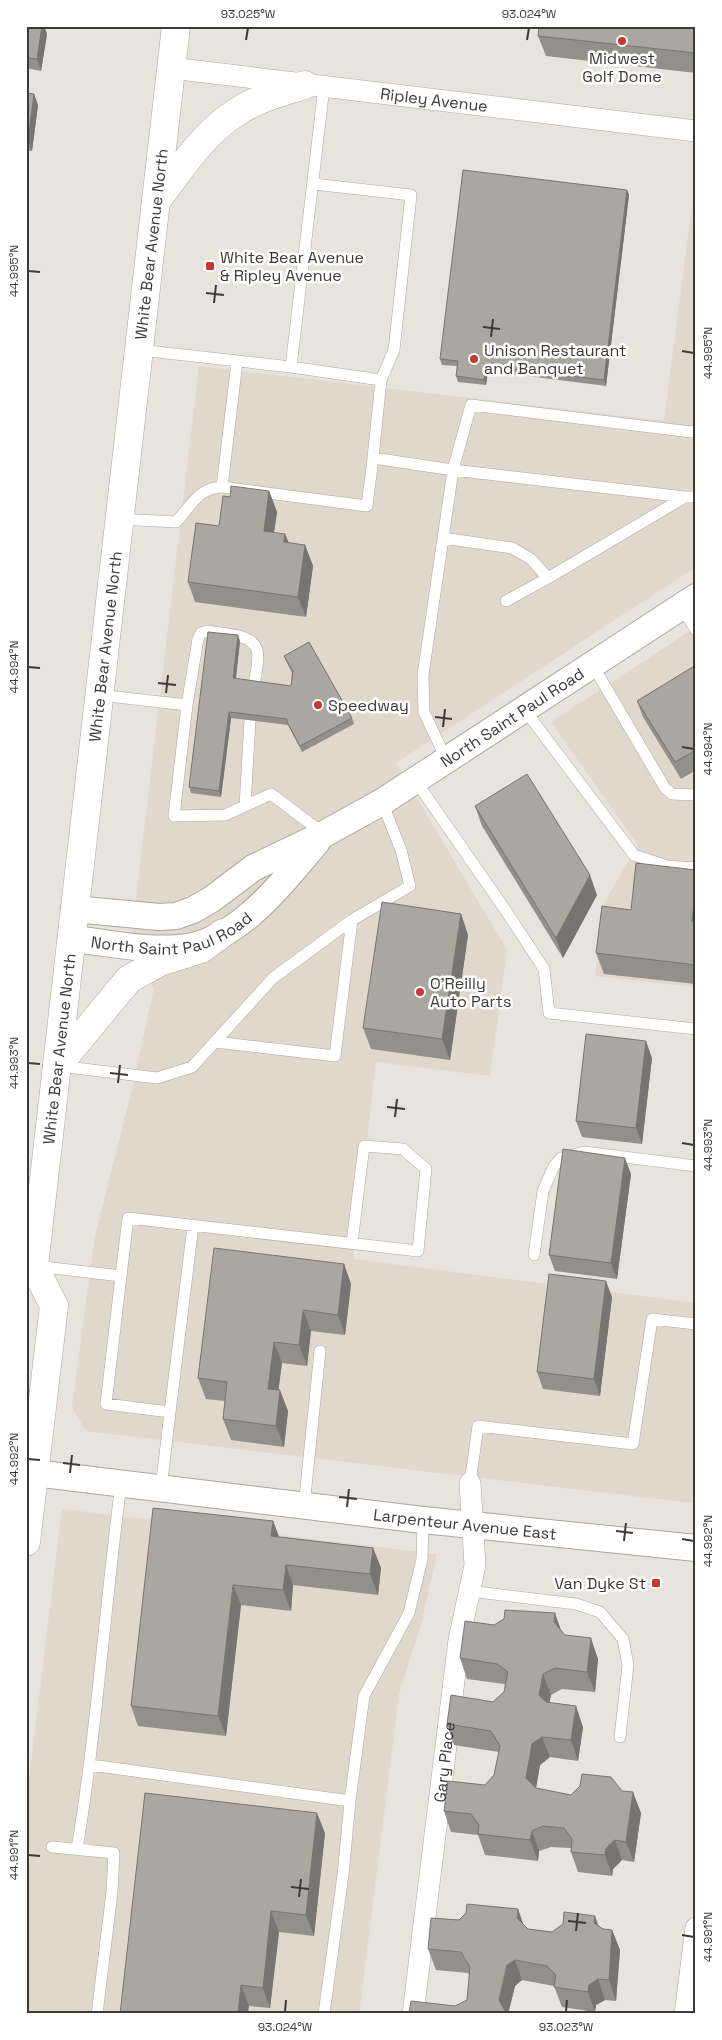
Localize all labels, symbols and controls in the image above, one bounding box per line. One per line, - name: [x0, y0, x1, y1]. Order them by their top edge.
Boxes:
- text: 93.025°W: [221, 6, 276, 22]
- text: 93.024°W: [502, 6, 557, 22]
- marker: Midwest Golf Dome: [616, 35, 628, 47]
- place label: Midwest Golf Dome: [582, 48, 662, 87]
- street label: Ripley Avenue: [379, 83, 489, 117]
- street label: White Bear Avenue North: [130, 147, 173, 341]
- text: 44.995°N: [6, 245, 22, 297]
- place label: White Bear Avenue & Ripley Avenue: [220, 247, 364, 286]
- marker: White Bear Avenue & Ripley Avenue: [204, 260, 216, 272]
- text: 44.995°N: [700, 327, 716, 379]
- place label: Unison Restaurant and Banquet: [484, 340, 626, 379]
- marker: Unison Restaurant and Banquet: [468, 353, 480, 365]
- street label: White Bear Avenue North: [84, 550, 127, 743]
- text: 44.994°N: [6, 641, 22, 693]
- street label: North Saint Paul Road: [436, 663, 588, 772]
- place label: Speedway: [328, 695, 409, 716]
- marker: Speedway: [312, 699, 324, 711]
- text: 44.994°N: [700, 723, 716, 775]
- street label: North Saint Paul Road: [90, 907, 256, 960]
- street label: White Bear Avenue North: [38, 952, 81, 1145]
- place label: O'Reilly Auto Parts: [430, 973, 511, 1012]
- marker: O'Reilly Auto Parts: [414, 986, 426, 998]
- text: 44.993°N: [6, 1037, 22, 1089]
- text: 44.993°N: [700, 1119, 716, 1171]
- text: 44.992°N: [6, 1433, 22, 1485]
- street label: Larpenteur Avenue East: [372, 1504, 558, 1545]
- text: 44.992°N: [700, 1515, 716, 1567]
- place label: Van Dyke St: [554, 1573, 646, 1594]
- marker: Van Dyke St: [650, 1577, 662, 1589]
- street label: Gary Place: [429, 1720, 460, 1804]
- text: 44.991°N: [6, 1830, 22, 1880]
- text: 44.991°N: [700, 1912, 716, 1962]
- text: 93.024°W: [258, 2019, 313, 2035]
- text: 93.023°W: [539, 2019, 594, 2035]

